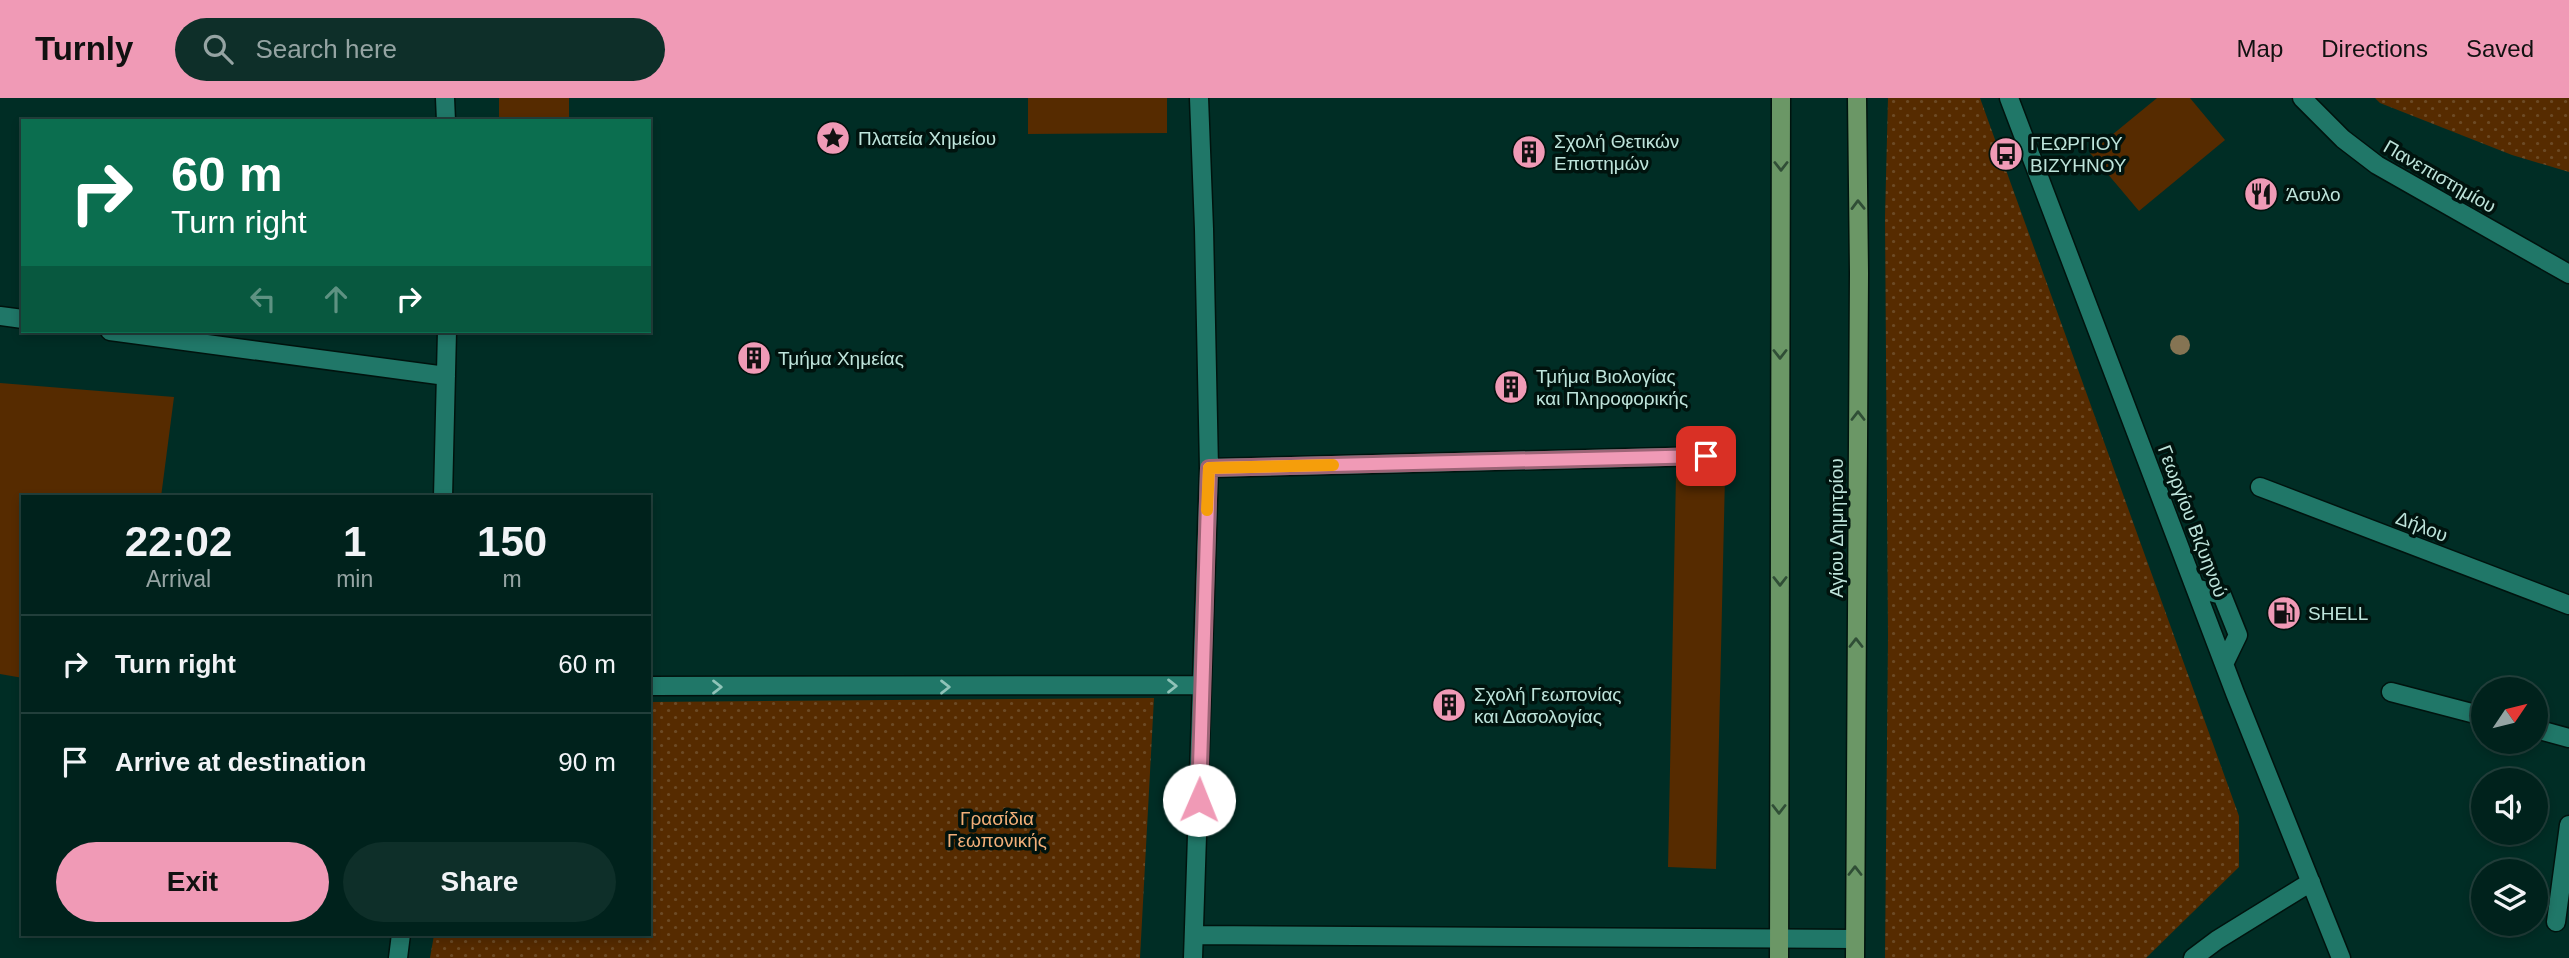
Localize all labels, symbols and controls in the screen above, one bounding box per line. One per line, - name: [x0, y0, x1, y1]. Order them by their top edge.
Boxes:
- search box: [175, 18, 665, 81]
- text: Turnly: [35, 30, 133, 67]
- icon: search: [199, 30, 237, 68]
- text: Search here: [255, 34, 397, 64]
- text: Map: [2237, 35, 2283, 62]
- text: Directions: [2321, 35, 2428, 62]
- text: Saved: [2466, 35, 2534, 62]
- place icon: Πλατεία Χημείου: [814, 119, 852, 157]
- place label: Πλατεία Χημείου: [858, 128, 996, 149]
- place label: Σχολή Θετικών Επιστημών: [1554, 131, 1679, 174]
- building icon: Σχολή Θετικών Επιστημών: [1510, 133, 1548, 171]
- place label: ΓΕΩΡΓΙΟΥ ΒΙΖΥΗΝΟΥ: [2030, 133, 2127, 176]
- bus stop icon: ΓΕΩΡΓΙΟΥ ΒΙΖΥΗΝΟΥ: [1987, 135, 2025, 173]
- street label: Πανεπιστημίου: [2380, 136, 2500, 217]
- icon: right: [56, 147, 147, 238]
- text: 60 m: [171, 147, 283, 201]
- one-way arrow: [1773, 161, 1789, 172]
- restaurant icon: Άσυλο: [2242, 175, 2280, 213]
- place label: Άσυλο: [2286, 184, 2341, 205]
- one-way arrow: [1850, 199, 1866, 210]
- text: Turn right: [171, 204, 307, 240]
- icon: left: [244, 280, 282, 318]
- icon: ahead: [317, 280, 355, 318]
- icon: right: [390, 280, 428, 318]
- building icon: Τμήμα Χημείας: [735, 339, 773, 377]
- place label: Τμήμα Χημείας: [778, 348, 904, 369]
- one-way arrow: [1772, 349, 1788, 360]
- place label: Τμήμα Βιολογίας και Πληροφορικής: [1536, 366, 1688, 409]
- building icon: Τμήμα Βιολογίας και Πληροφορικής: [1492, 368, 1530, 406]
- one-way arrow: [1850, 410, 1866, 420]
- pin: [1676, 426, 1736, 486]
- icon: arrive: [1687, 437, 1725, 475]
- street label: Γεωργίου Βιζυηνού: [2154, 442, 2231, 600]
- street label: Αγίου Δημητρίου: [1826, 458, 1847, 598]
- street label: Δήλου: [2393, 507, 2451, 546]
- text: 22:02: [125, 518, 232, 565]
- text: 1: [343, 518, 366, 565]
- text: 150: [477, 518, 547, 565]
- text: Arrival: [146, 566, 211, 592]
- text: min: [336, 566, 373, 592]
- text: m: [503, 566, 522, 592]
- one-way arrow: [1772, 577, 1788, 587]
- fuel station icon: SHELL: [2265, 594, 2303, 632]
- place label: SHELL: [2308, 603, 2368, 624]
- one-way arrow: [1849, 637, 1864, 648]
- icon: right: [56, 645, 94, 683]
- text: Turn right: [115, 649, 236, 679]
- text: 60 m: [558, 649, 616, 679]
- north arrow: [2471, 677, 2548, 754]
- map controls: [2471, 677, 2548, 936]
- one-way arrow: [1168, 678, 1178, 694]
- one-way arrow: [713, 679, 723, 695]
- one-way arrow: [940, 679, 951, 695]
- place label: Σχολή Γεωπονίας και Δασολογίας: [1474, 684, 1622, 727]
- building icon: Σχολή Γεωπονίας και Δασολογίας: [1430, 686, 1468, 724]
- icon: arrive: [56, 743, 94, 781]
- text: Arrive at destination: [115, 747, 366, 777]
- text: 90 m: [558, 747, 616, 777]
- position arrow: [1162, 763, 1236, 837]
- button: sound: [2471, 768, 2548, 845]
- one-way arrow: [1771, 804, 1787, 815]
- park label: Γρασίδια Γεωπονικής: [947, 808, 1047, 851]
- button: Exit: [56, 842, 329, 922]
- button: Share: [343, 842, 616, 922]
- button: layers: [2471, 859, 2548, 936]
- one-way arrow: [1847, 865, 1863, 875]

